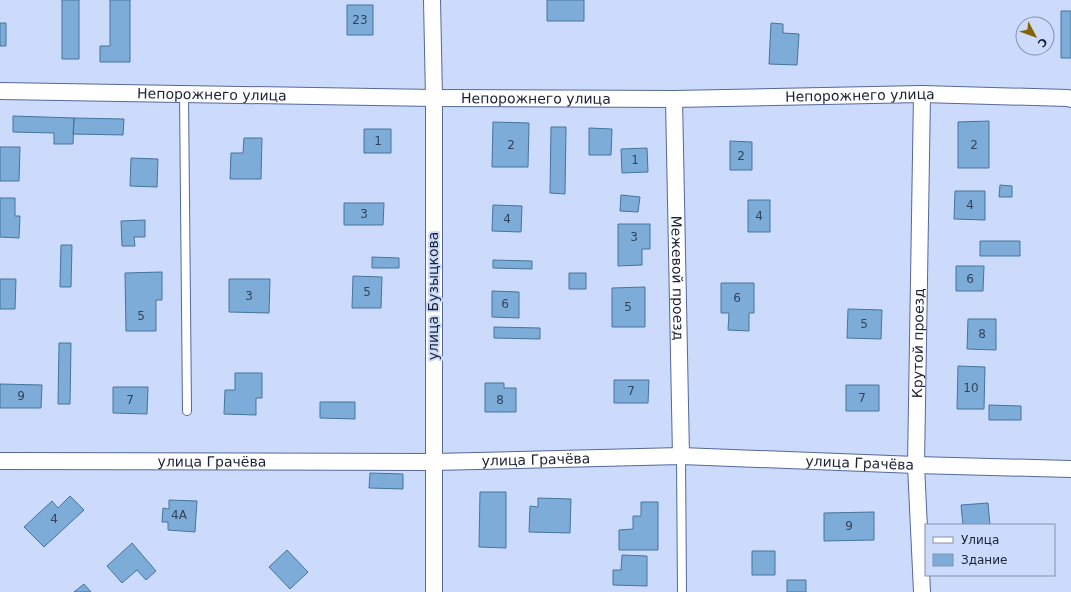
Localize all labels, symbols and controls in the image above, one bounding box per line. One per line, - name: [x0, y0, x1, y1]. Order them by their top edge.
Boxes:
- house number: 23: [352, 13, 368, 27]
- north arrow: [1015, 16, 1055, 56]
- text: С: [1035, 35, 1050, 50]
- street label: Непорожнего улица: [137, 85, 287, 104]
- street label: Непорожнего улица: [785, 86, 935, 105]
- street label: Непорожнего улица: [461, 90, 611, 107]
- house number: 1: [374, 134, 382, 148]
- house number: 2: [507, 138, 515, 152]
- house number: 2: [970, 138, 978, 152]
- house number: 2: [737, 149, 745, 163]
- house number: 1: [631, 153, 639, 167]
- house number: 4: [966, 198, 974, 212]
- house number: 3: [360, 207, 368, 221]
- house number: 4: [755, 209, 763, 223]
- house number: 4: [503, 212, 511, 226]
- street label: Межевой проезд: [668, 215, 687, 340]
- house number: 3: [630, 230, 638, 244]
- street label: улица Бузыцкова: [425, 232, 441, 360]
- house number: 6: [966, 272, 974, 286]
- house number: 5: [363, 285, 371, 299]
- street label: Крутой проезд: [909, 288, 927, 398]
- house number: 3: [245, 289, 253, 303]
- house number: 6: [733, 291, 741, 305]
- house number: 6: [501, 297, 509, 311]
- house number: 5: [624, 300, 632, 314]
- house number: 5: [137, 309, 145, 323]
- house number: 5: [860, 317, 868, 331]
- house number: 8: [978, 327, 986, 341]
- house number: 10: [963, 381, 979, 395]
- house number: 7: [627, 384, 635, 398]
- house number: 9: [17, 389, 25, 403]
- house number: 7: [858, 391, 866, 405]
- house number: 7: [126, 393, 134, 407]
- house number: 8: [496, 393, 504, 407]
- street label: улица Грачёва: [481, 450, 591, 469]
- street label: улица Грачёва: [158, 453, 266, 470]
- street label: улица Грачёва: [805, 453, 914, 473]
- house number: 4А: [171, 508, 188, 522]
- house number: 4: [50, 512, 58, 526]
- house number: 9: [845, 519, 853, 533]
- legend: [925, 524, 1055, 576]
- text: Улица: [961, 533, 999, 547]
- text: Здание: [961, 553, 1007, 567]

